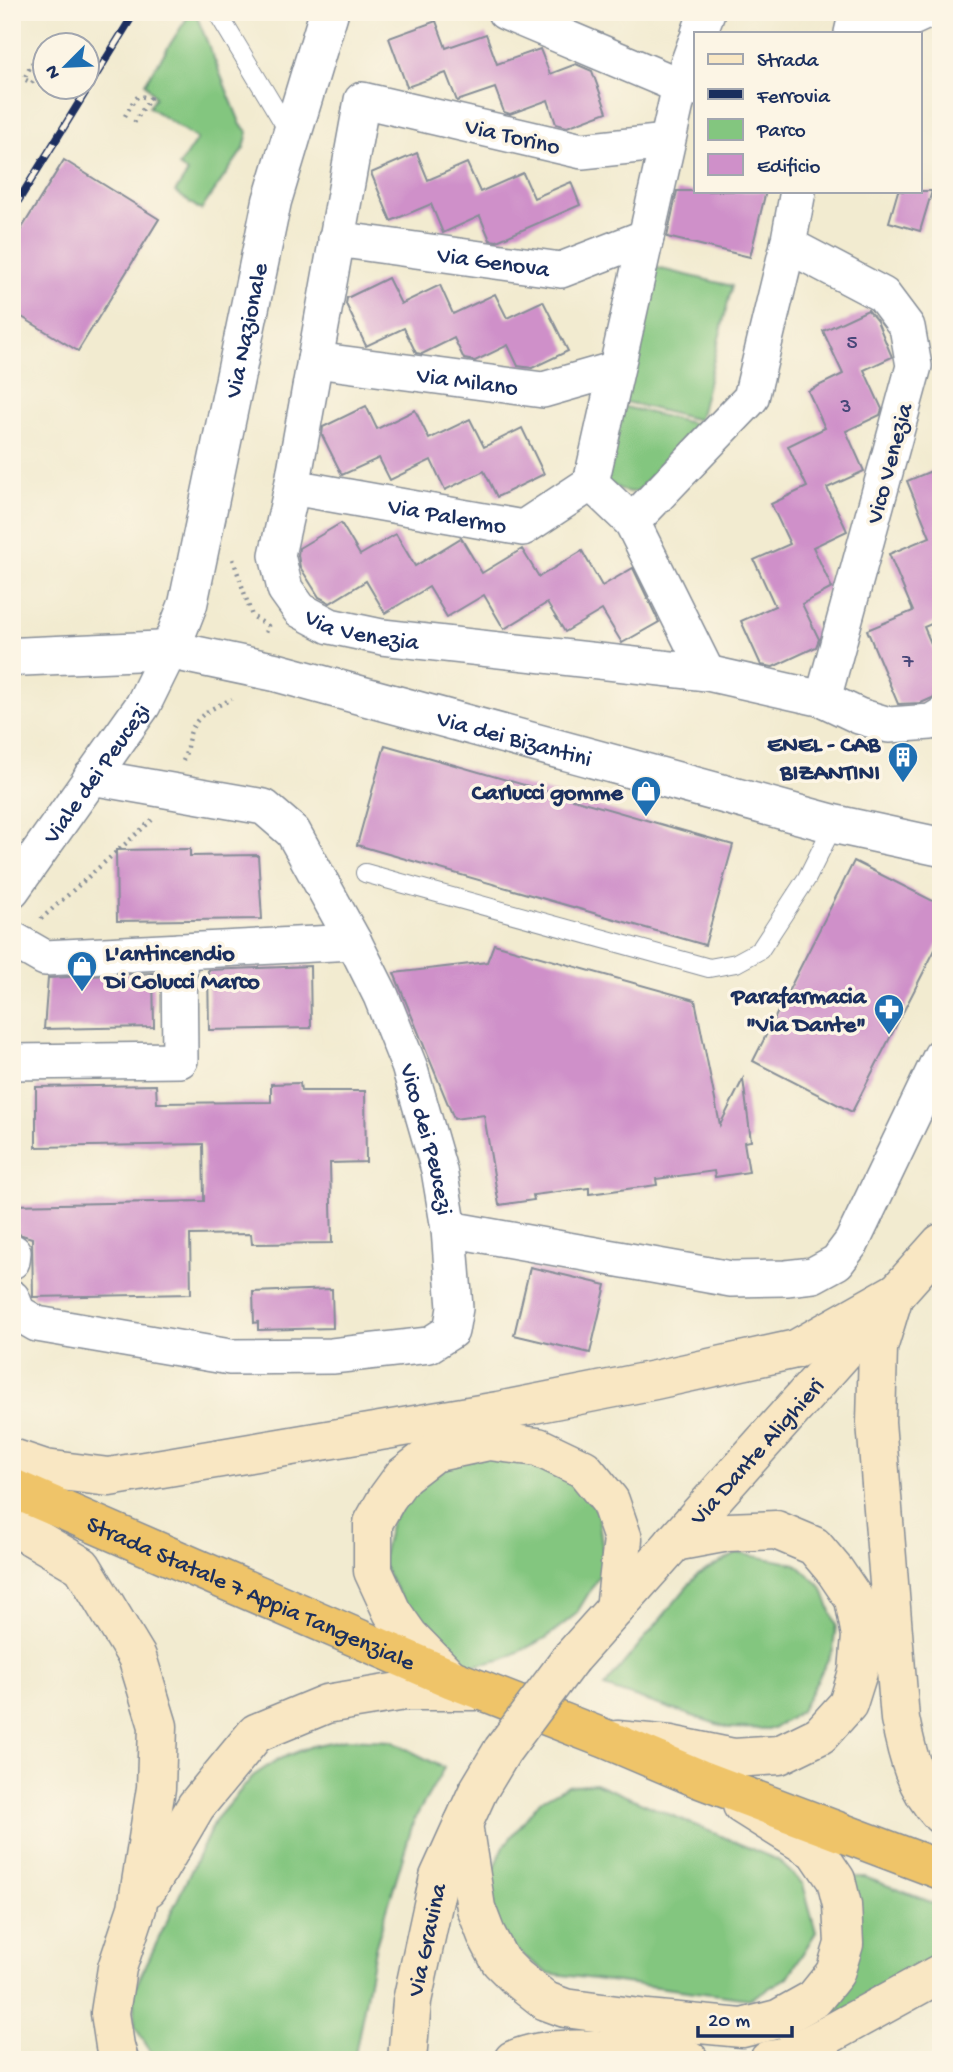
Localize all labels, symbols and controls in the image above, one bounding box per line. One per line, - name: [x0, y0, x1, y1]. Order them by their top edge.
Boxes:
- north arrow: [32, 32, 102, 102]
- legend: [694, 32, 922, 192]
- text: Strada: [757, 50, 820, 75]
- text: N: [41, 61, 67, 82]
- text: Ferrovia: [756, 86, 831, 111]
- street label: Via Torino: [461, 113, 563, 163]
- text: Parco: [756, 120, 806, 145]
- text: Edificio: [757, 156, 821, 181]
- street label: Via Genova: [434, 242, 552, 286]
- street label: Via Nazionale: [220, 260, 277, 402]
- house number: 5: [846, 332, 858, 357]
- street label: Via Milano: [414, 362, 520, 405]
- house number: 3: [840, 396, 851, 421]
- street label: Vico Venezia: [861, 400, 922, 528]
- street label: Via Palermo: [384, 493, 508, 543]
- street label: Via Venezia: [298, 604, 421, 659]
- house number: 7: [902, 651, 915, 676]
- street label: Viale dei Peucezi: [38, 698, 158, 851]
- street label: Via dei Bizantini: [432, 705, 595, 775]
- place label: ENEL - CAB BIZANTINI: [767, 732, 882, 789]
- building icon: ENEL - CAB BIZANTINI: [886, 740, 920, 784]
- shop icon: Carlucci gomme: [629, 774, 663, 818]
- place label: Carlucci gomme: [472, 780, 625, 809]
- place label: L'antincendio Di Colucci Marco: [103, 941, 260, 998]
- shop icon: L'antincendio Di Colucci Marco: [65, 949, 99, 993]
- place label: Parafarmacia "Via Dante": [729, 984, 868, 1041]
- pharmacy icon: Parafarmacia "Via Dante": [872, 992, 906, 1036]
- street label: Vico dei Peucezi: [391, 1060, 457, 1217]
- street label: Via Dante Alighieri: [684, 1373, 832, 1534]
- street label: Strada Statale 7 Appia Tangenziale: [81, 1511, 419, 1679]
- street label: Via Gravina: [402, 1880, 455, 2001]
- scale bar: [698, 1995, 792, 2039]
- text: 20 m: [708, 2010, 750, 2035]

